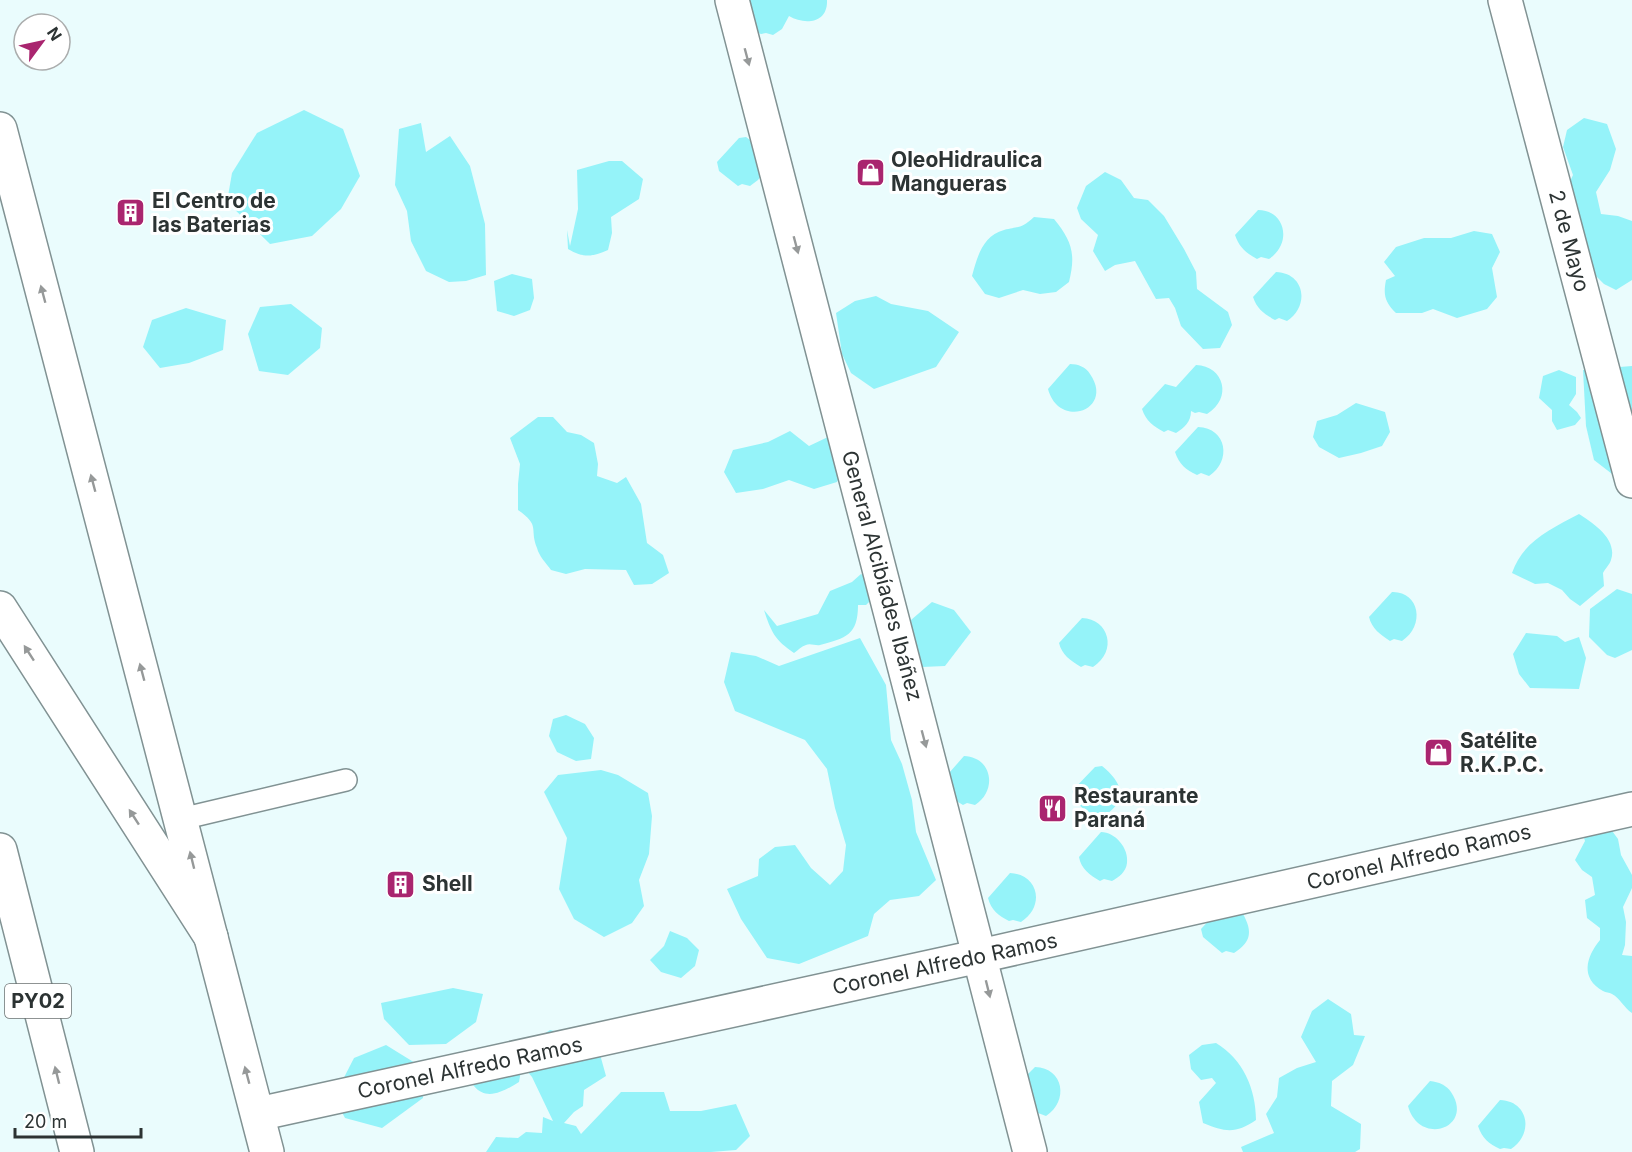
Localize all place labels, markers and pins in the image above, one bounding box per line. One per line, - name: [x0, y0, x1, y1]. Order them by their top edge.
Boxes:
- place label: OleoHidraulica Mangueras: [891, 147, 1043, 196]
- shop icon: OleoHidraulica Mangueras: [854, 156, 886, 188]
- place label: El Centro de las Baterias: [152, 188, 276, 237]
- building icon: El Centro de las Baterias: [115, 197, 147, 229]
- place label: Satélite R.K.P.C.: [1460, 728, 1544, 777]
- shop icon: Satélite R.K.P.C.: [1423, 737, 1455, 769]
- place label: Restaurante Paraná: [1074, 783, 1198, 832]
- restaurant icon: Restaurante Paraná: [1037, 792, 1069, 824]
- building icon: Shell: [385, 868, 417, 900]
- place label: Shell: [422, 871, 473, 896]

